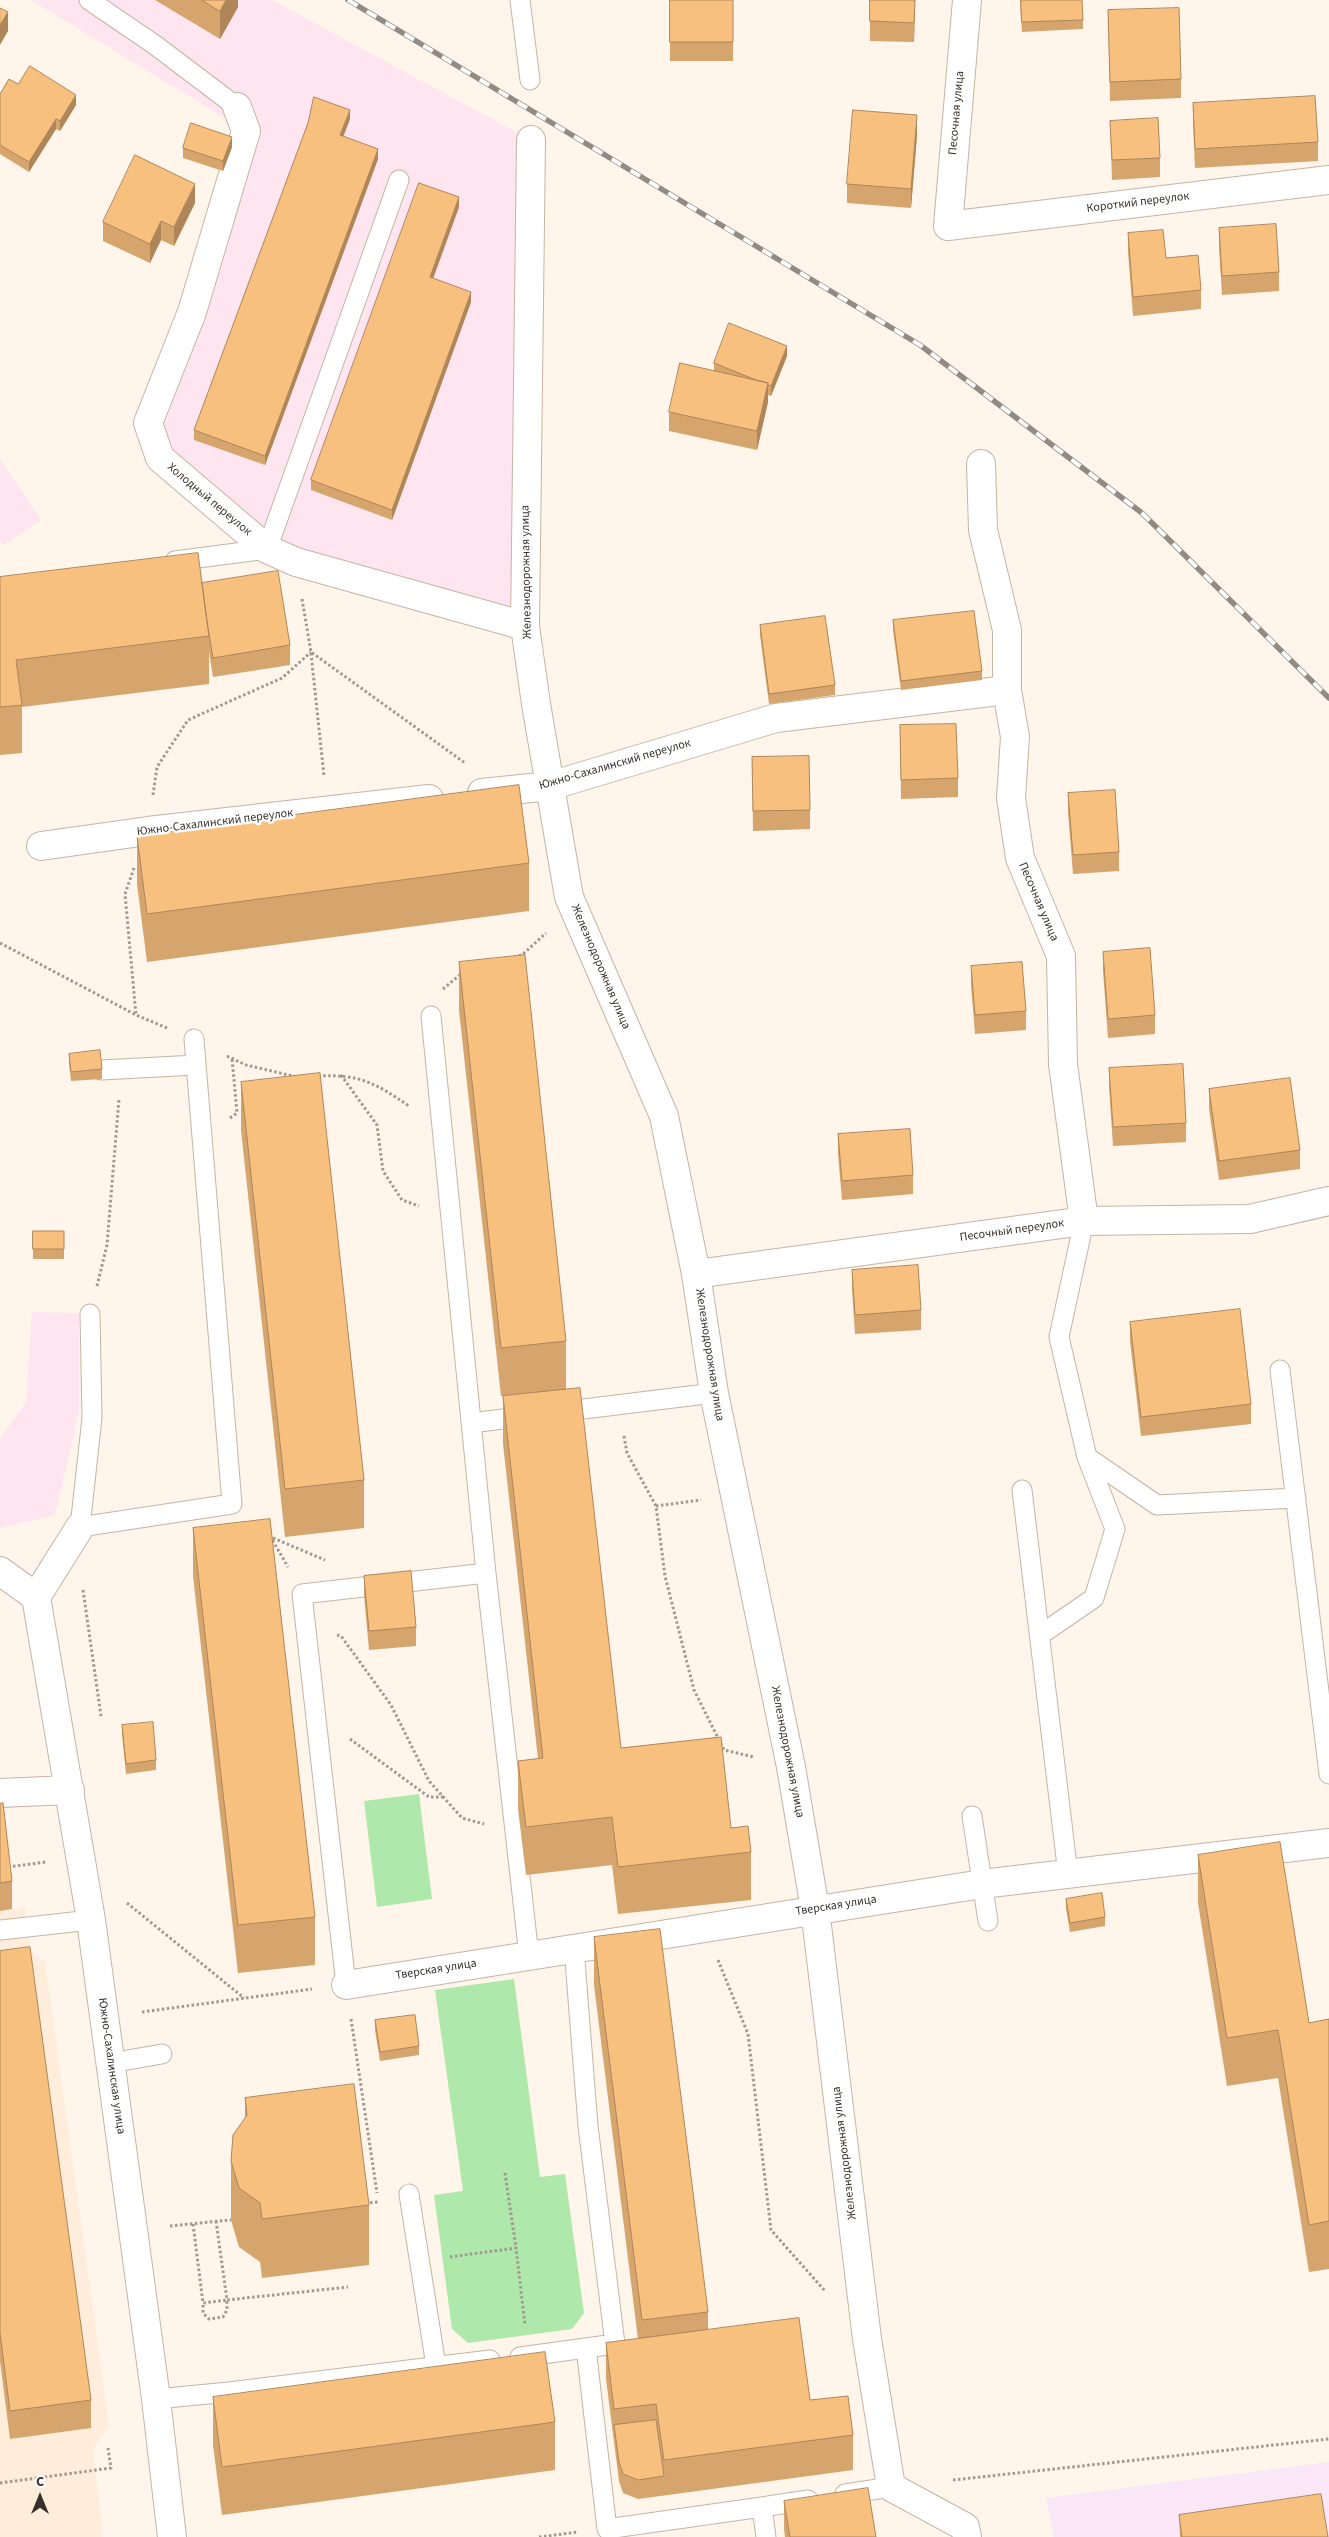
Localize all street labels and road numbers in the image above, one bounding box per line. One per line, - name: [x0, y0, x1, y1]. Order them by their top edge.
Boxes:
- street label: Песочная улица: [946, 70, 968, 156]
- street label: Короткий переулок: [1086, 190, 1190, 216]
- street label: Холодный переулок: [164, 461, 254, 539]
- street label: Железнодорожная улица: [519, 505, 535, 639]
- street label: Южно-Сахалинский переулок: [537, 736, 693, 794]
- street label: Южно-Сахалинский переулок: [136, 806, 294, 840]
- street label: Песочная улица: [1015, 860, 1061, 944]
- street label: Железнодорожная улица: [567, 903, 633, 1031]
- street label: Песочный переулок: [959, 1217, 1065, 1245]
- street label: Железнодорожная улица: [691, 1288, 727, 1422]
- street label: Железнодорожная улица: [767, 1685, 807, 1819]
- street label: Тверская улица: [794, 1892, 878, 1920]
- street label: Тверская улица: [394, 1956, 478, 1984]
- street label: Южно-Сахалинская улица: [94, 1997, 128, 2135]
- street label: Железнодорожная улица: [830, 2086, 860, 2220]

